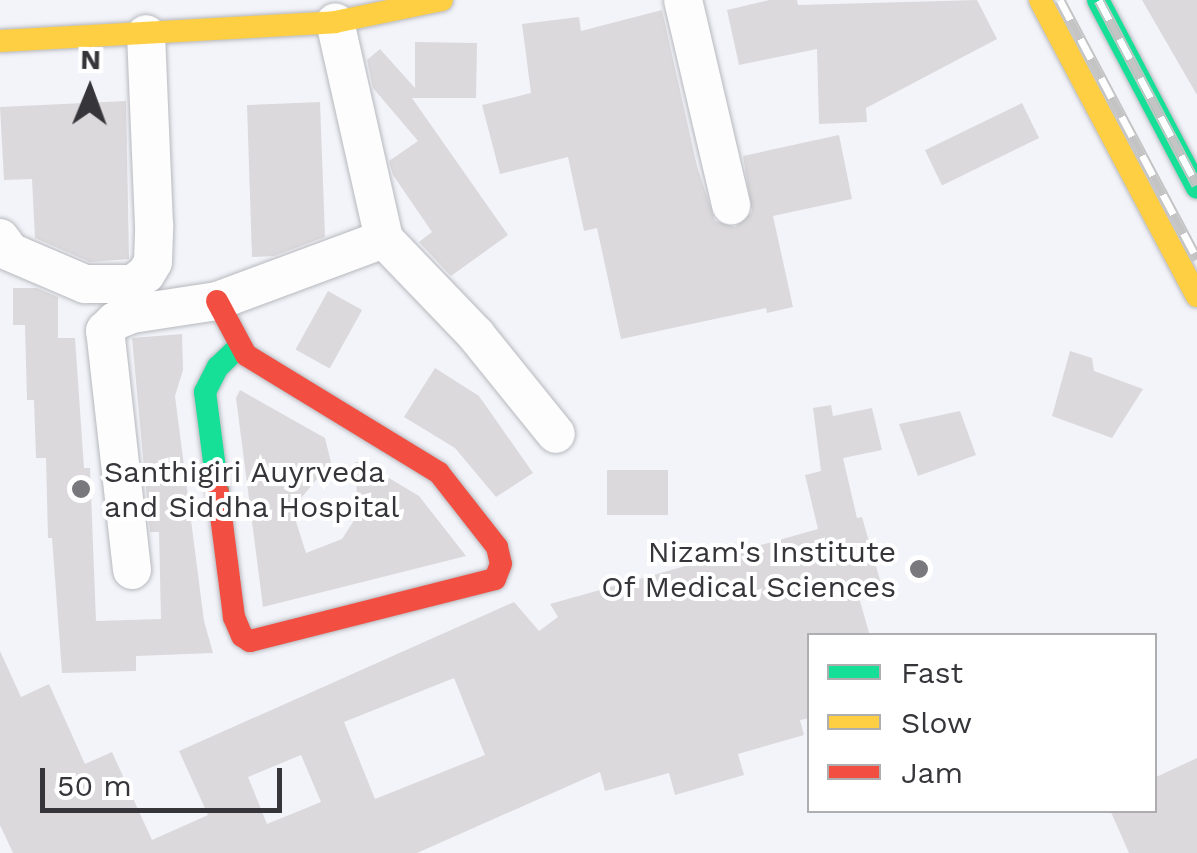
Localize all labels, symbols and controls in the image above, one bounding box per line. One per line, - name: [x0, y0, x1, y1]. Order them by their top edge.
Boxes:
- north arrow: [40, 40, 140, 140]
- text: N: [80, 43, 101, 76]
- place label: Santhigiri Auyrveda and Siddha Hospital: [104, 454, 400, 524]
- marker: Santhigiri Auyrveda and Siddha Hospital: [68, 476, 94, 502]
- place label: Nizam's Institute Of Medical Sciences: [599, 534, 896, 604]
- marker: Nizam's Institute Of Medical Sciences: [906, 556, 932, 582]
- legend: [807, 633, 1157, 813]
- text: Fast: [901, 655, 963, 690]
- text: Slow: [901, 705, 972, 740]
- scale bar: [45, 748, 288, 810]
- text: Jam: [901, 755, 963, 790]
- text: 50 m: [57, 768, 132, 803]

